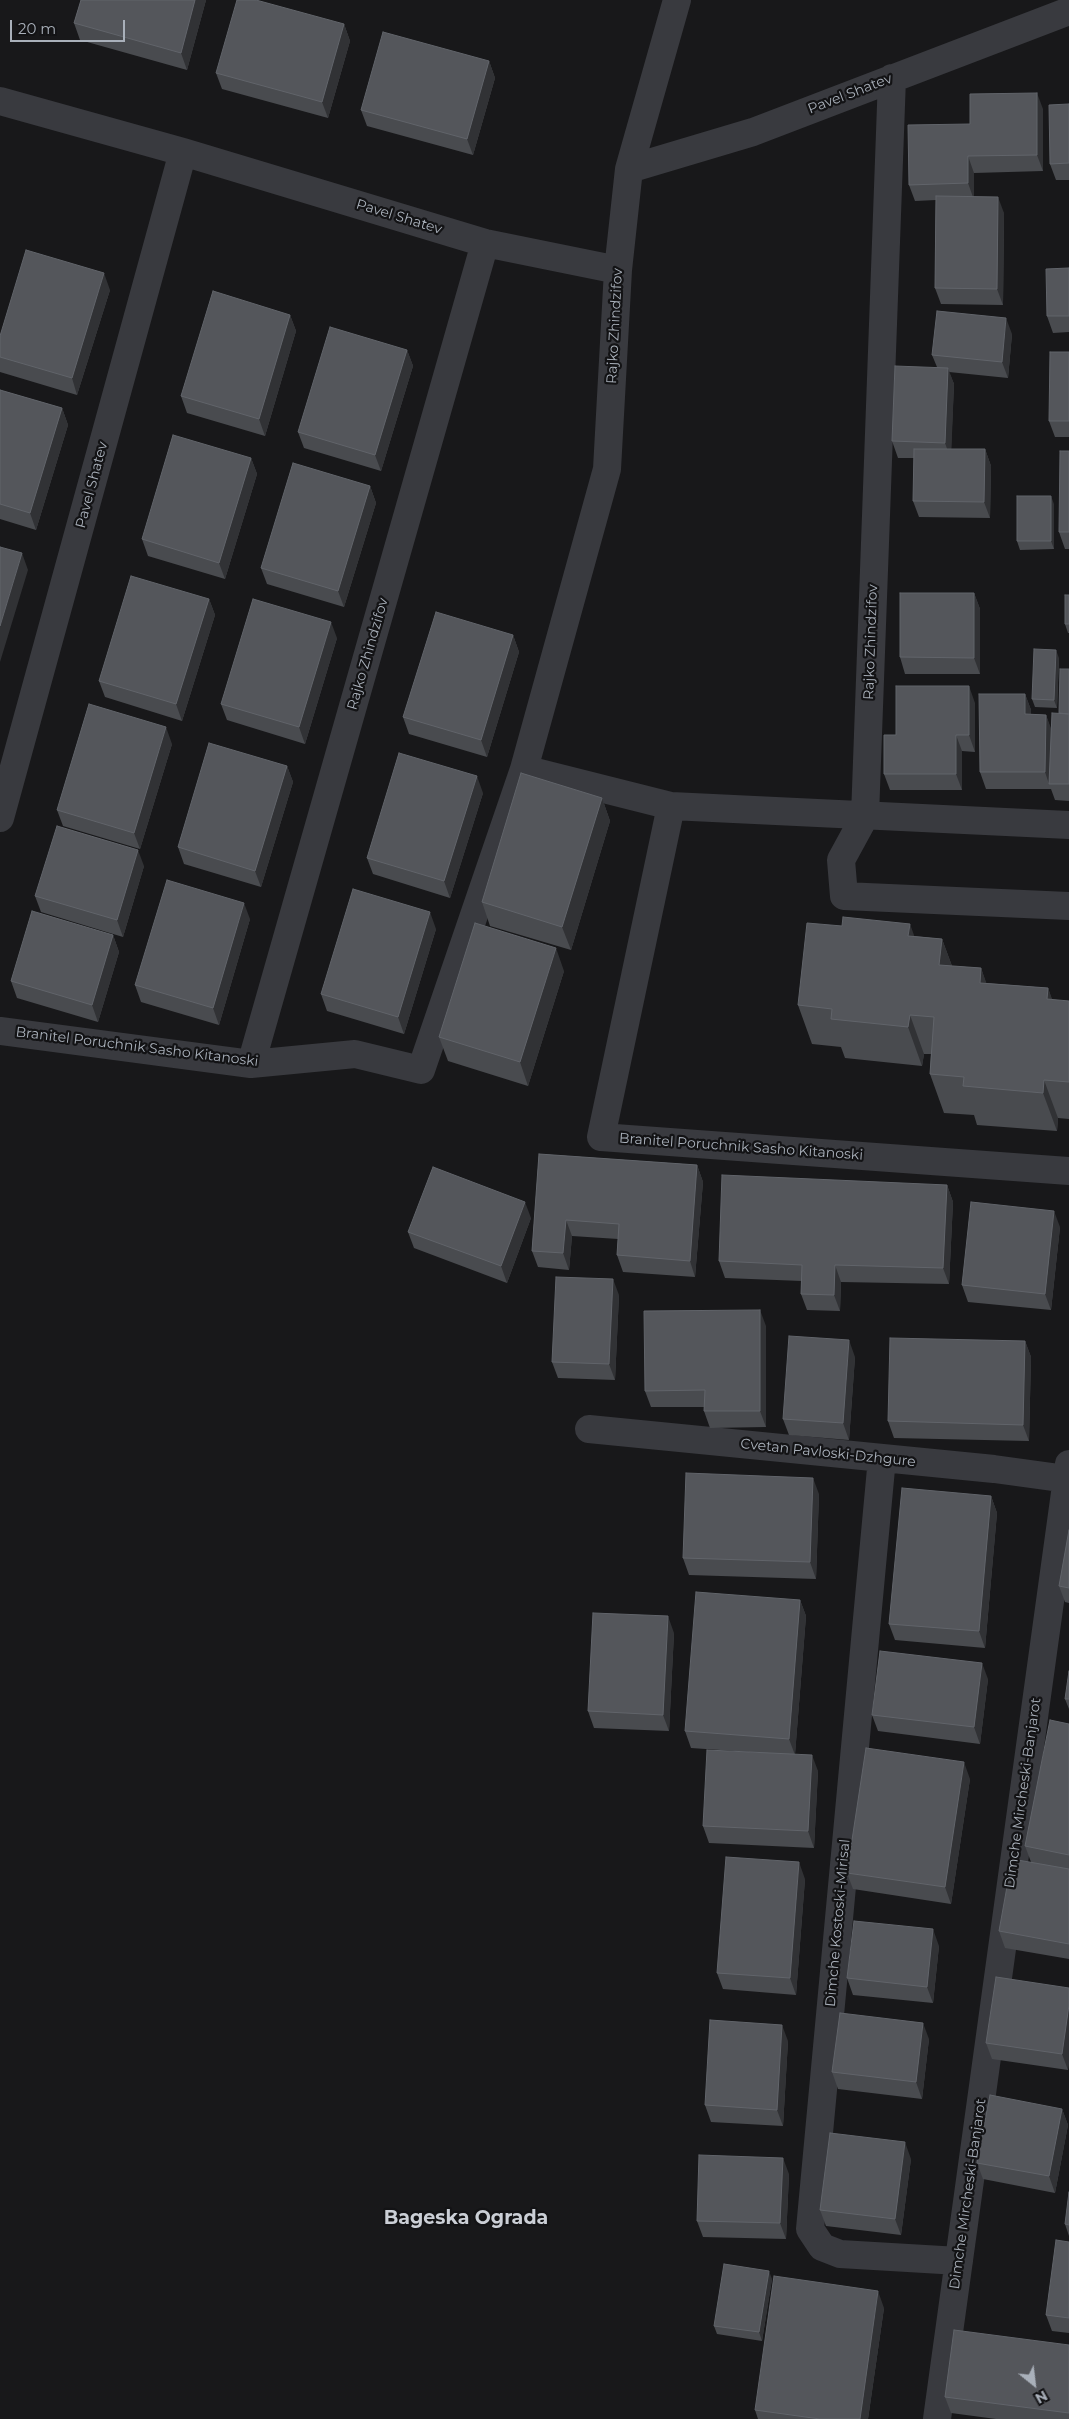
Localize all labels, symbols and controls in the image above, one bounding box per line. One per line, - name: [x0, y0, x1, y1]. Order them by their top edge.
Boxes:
- scale bar: [12, 10, 128, 42]
- text: 20 m: [18, 19, 56, 38]
- street label: Pavel Shatev: [805, 70, 895, 118]
- street label: Pavel Shatev: [354, 196, 444, 238]
- street label: Rajko Zhindzifov: [604, 268, 626, 384]
- street label: Pavel Shatev: [72, 440, 112, 530]
- street label: Rajko Zhindzifov: [861, 584, 881, 700]
- street label: Rajko Zhindzifov: [344, 596, 392, 712]
- street label: Branitel Poruchnik Sasho Kitanoski: [15, 1024, 259, 1070]
- street label: Branitel Poruchnik Sasho Kitanoski: [618, 1130, 864, 1164]
- street label: Cvetan Pavloski-Dzhgure: [740, 1435, 916, 1471]
- street label: Dimche Mircheski-Banjarot: [1001, 1697, 1045, 1889]
- street label: Dimche Kostoski-Mirisal: [822, 1838, 854, 2008]
- street label: Dimche Mircheski-Banjarot: [946, 2098, 990, 2290]
- district label: Bageska Ograda: [384, 2207, 548, 2229]
- north arrow: [1009, 2359, 1059, 2409]
- text: N: [1032, 2387, 1051, 2408]

